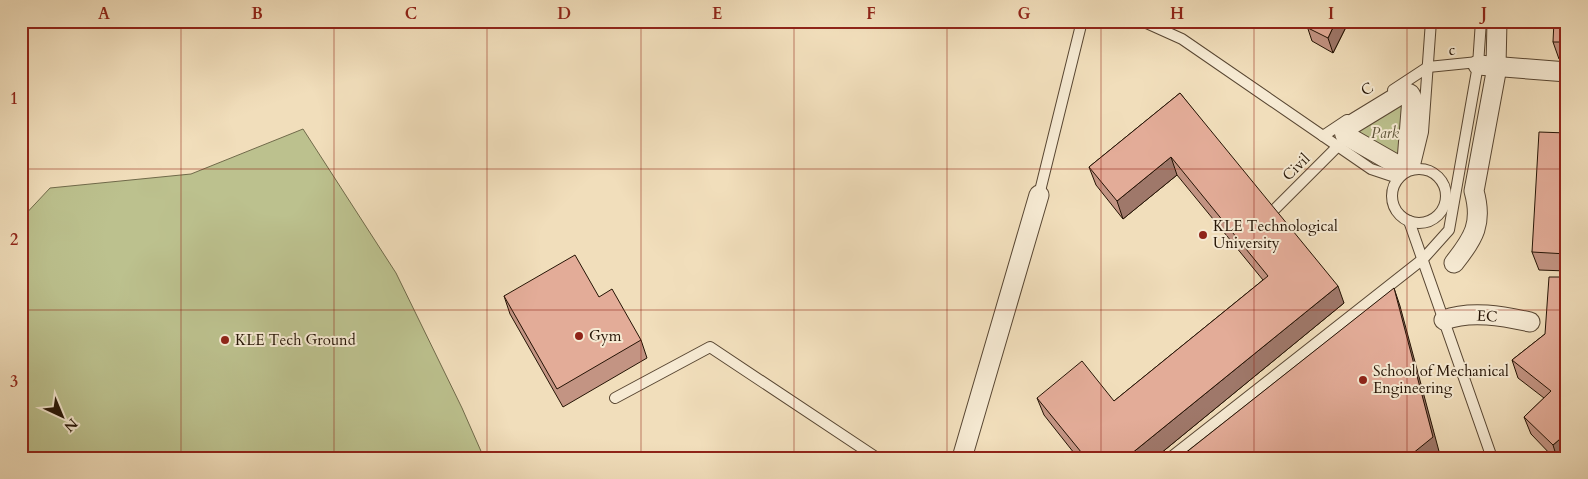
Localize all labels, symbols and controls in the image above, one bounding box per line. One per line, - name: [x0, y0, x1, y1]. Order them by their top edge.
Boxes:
- text: A: [98, 3, 110, 25]
- text: B: [251, 3, 263, 25]
- text: C: [405, 3, 417, 25]
- text: D: [557, 3, 571, 25]
- text: E: [712, 3, 722, 25]
- text: F: [866, 3, 876, 25]
- text: G: [1017, 3, 1031, 25]
- text: H: [1170, 3, 1184, 25]
- text: I: [1328, 3, 1334, 25]
- text: J: [1479, 3, 1487, 25]
- street label: c: [1448, 40, 1457, 60]
- street label: C: [1357, 77, 1377, 101]
- text: 1: [10, 88, 18, 110]
- park label: Park: [1371, 123, 1400, 143]
- street label: Civil: [1278, 149, 1314, 185]
- place label: KLE Technological University: [1213, 216, 1338, 253]
- text: 2: [10, 229, 18, 251]
- marker: KLE Technological University: [1197, 229, 1209, 241]
- street label: EC: [1476, 305, 1498, 327]
- place label: Gym: [589, 326, 622, 346]
- place label: KLE Tech Ground: [235, 330, 356, 350]
- marker: Gym: [573, 330, 585, 342]
- marker: KLE Tech Ground: [219, 334, 231, 346]
- place label: School of Mechanical Engineering: [1373, 361, 1509, 398]
- text: 3: [10, 371, 18, 393]
- marker: School of Mechanical Engineering: [1357, 374, 1369, 386]
- north arrow: [38, 392, 88, 442]
- text: N: [60, 414, 82, 436]

